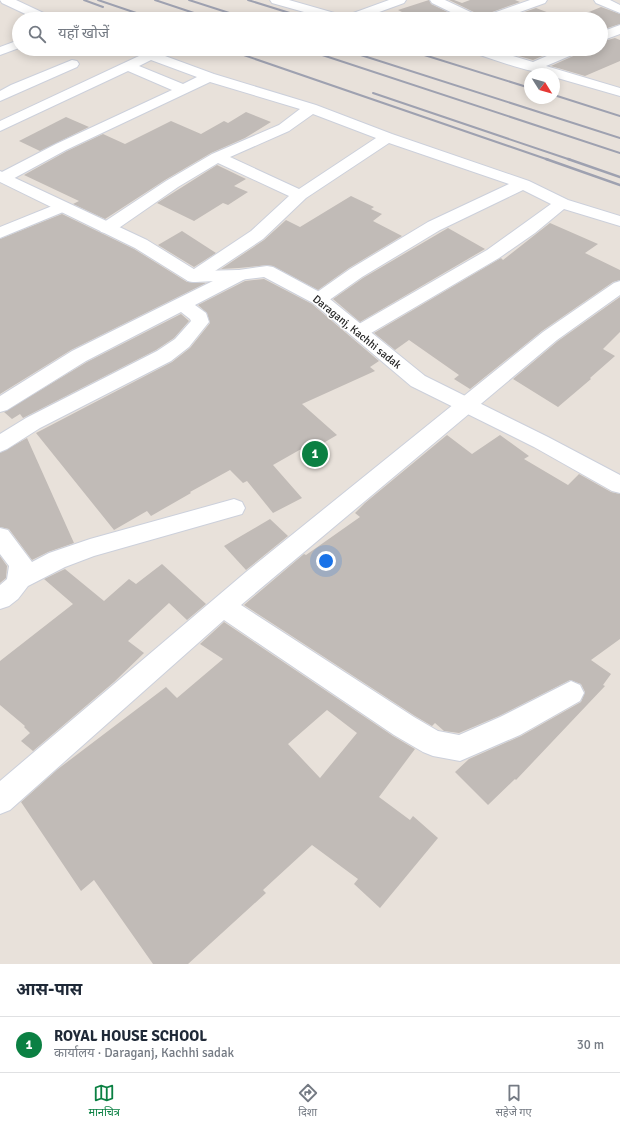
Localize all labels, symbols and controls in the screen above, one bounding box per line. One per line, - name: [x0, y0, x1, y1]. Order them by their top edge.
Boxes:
- search box: [12, 12, 608, 56]
- icon: search: [26, 23, 48, 45]
- text: यहाँ खोजें: [58, 24, 109, 42]
- north arrow: [524, 68, 560, 104]
- street label: Daraganj, Kachhi sadak: [310, 292, 404, 372]
- pin: 1: [302, 439, 328, 469]
- your location: [316, 551, 336, 571]
- text: आस-पास: [16, 979, 82, 1000]
- text: ROYAL HOUSE SCHOOL: [54, 1027, 207, 1045]
- text: 1: [25, 1037, 33, 1053]
- text: 30 m: [577, 1037, 604, 1053]
- text: कार्यालय · Daraganj, Kachhi sadak: [54, 1045, 234, 1061]
- tab: मानचित्र: [88, 1082, 120, 1120]
- tab: दिशा: [297, 1082, 319, 1120]
- tab: सहेजे गए: [495, 1082, 532, 1120]

